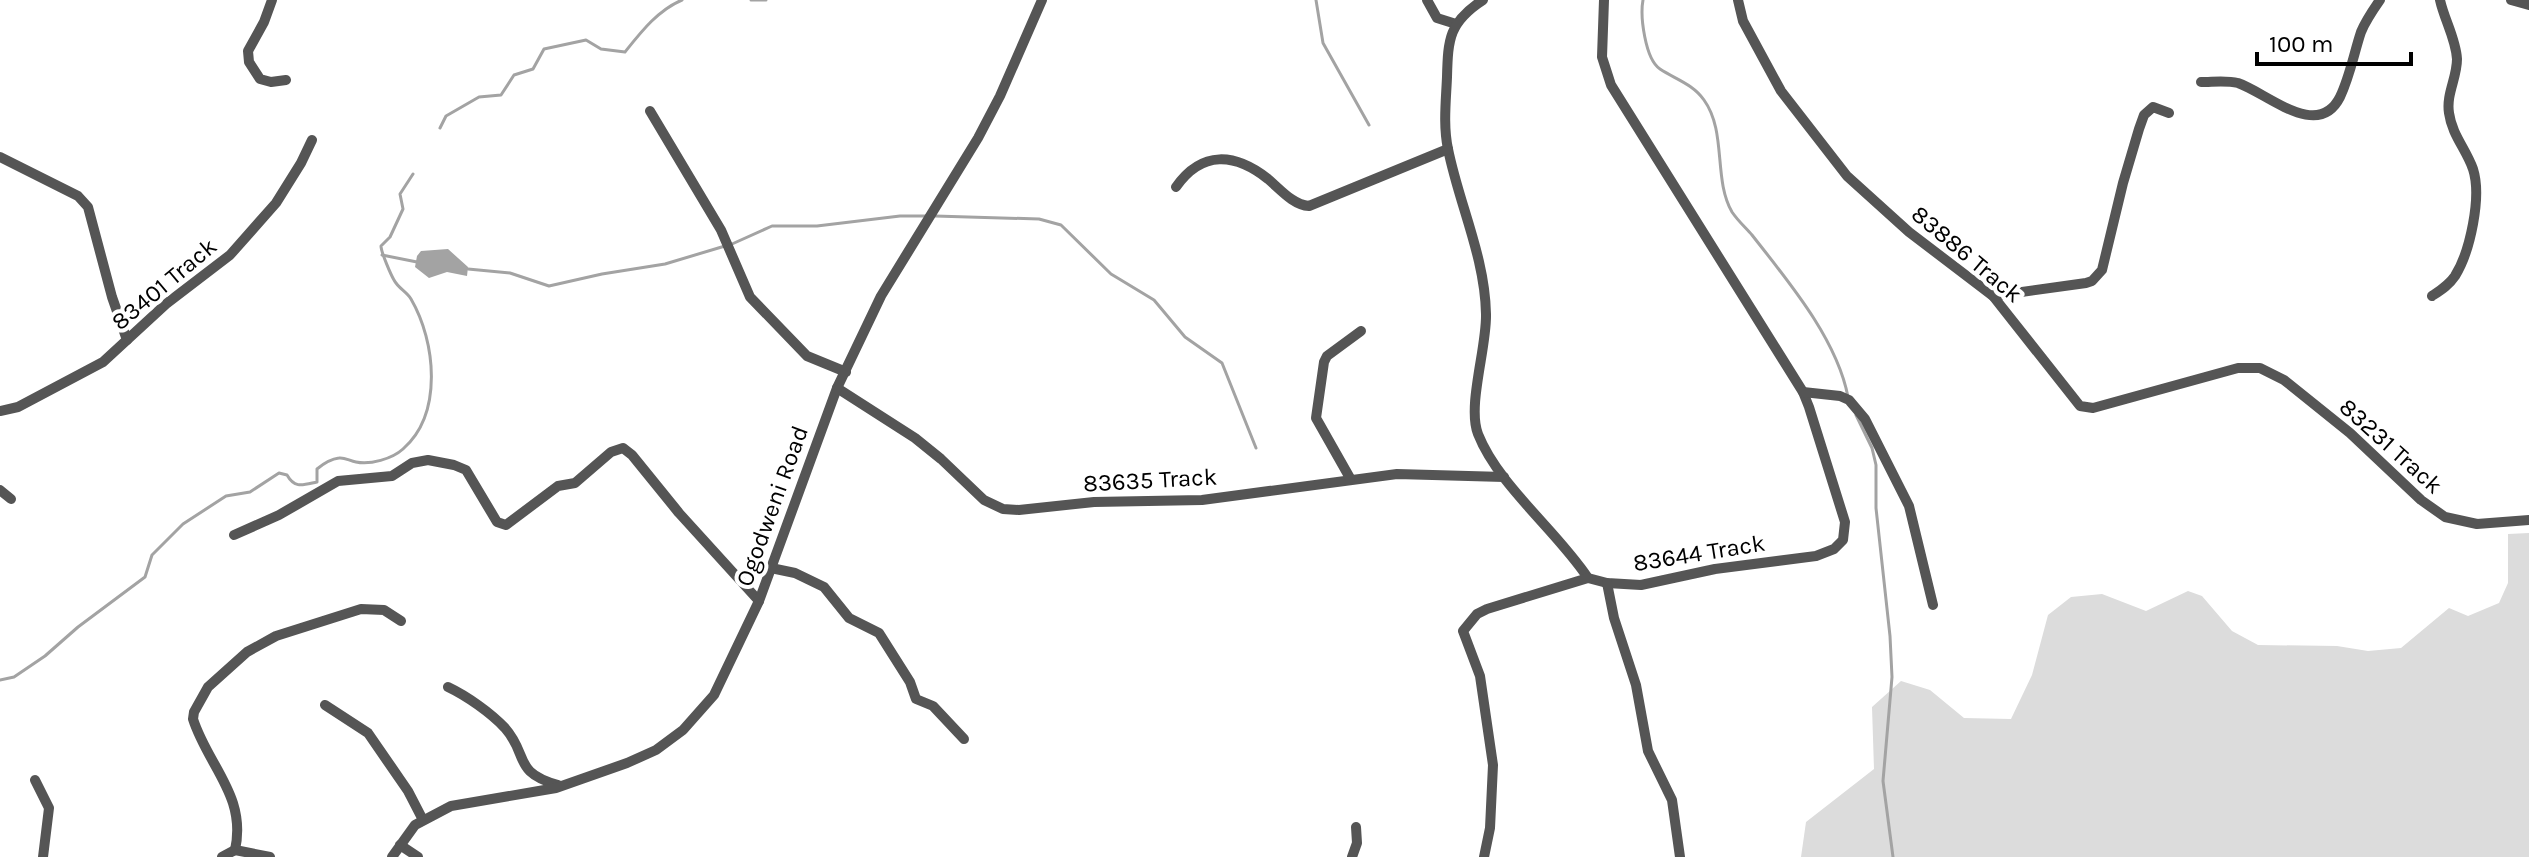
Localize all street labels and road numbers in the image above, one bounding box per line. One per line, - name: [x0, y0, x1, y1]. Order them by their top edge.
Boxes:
- street label: 83886 Track: [1906, 200, 2028, 308]
- street label: 83401 Track: [106, 232, 222, 336]
- street label: 83231 Track: [2334, 393, 2448, 499]
- street label: Ogodweni Road: [730, 422, 814, 590]
- street label: 83635 Track: [1082, 463, 1218, 497]
- street label: 83644 Track: [1631, 529, 1767, 577]

